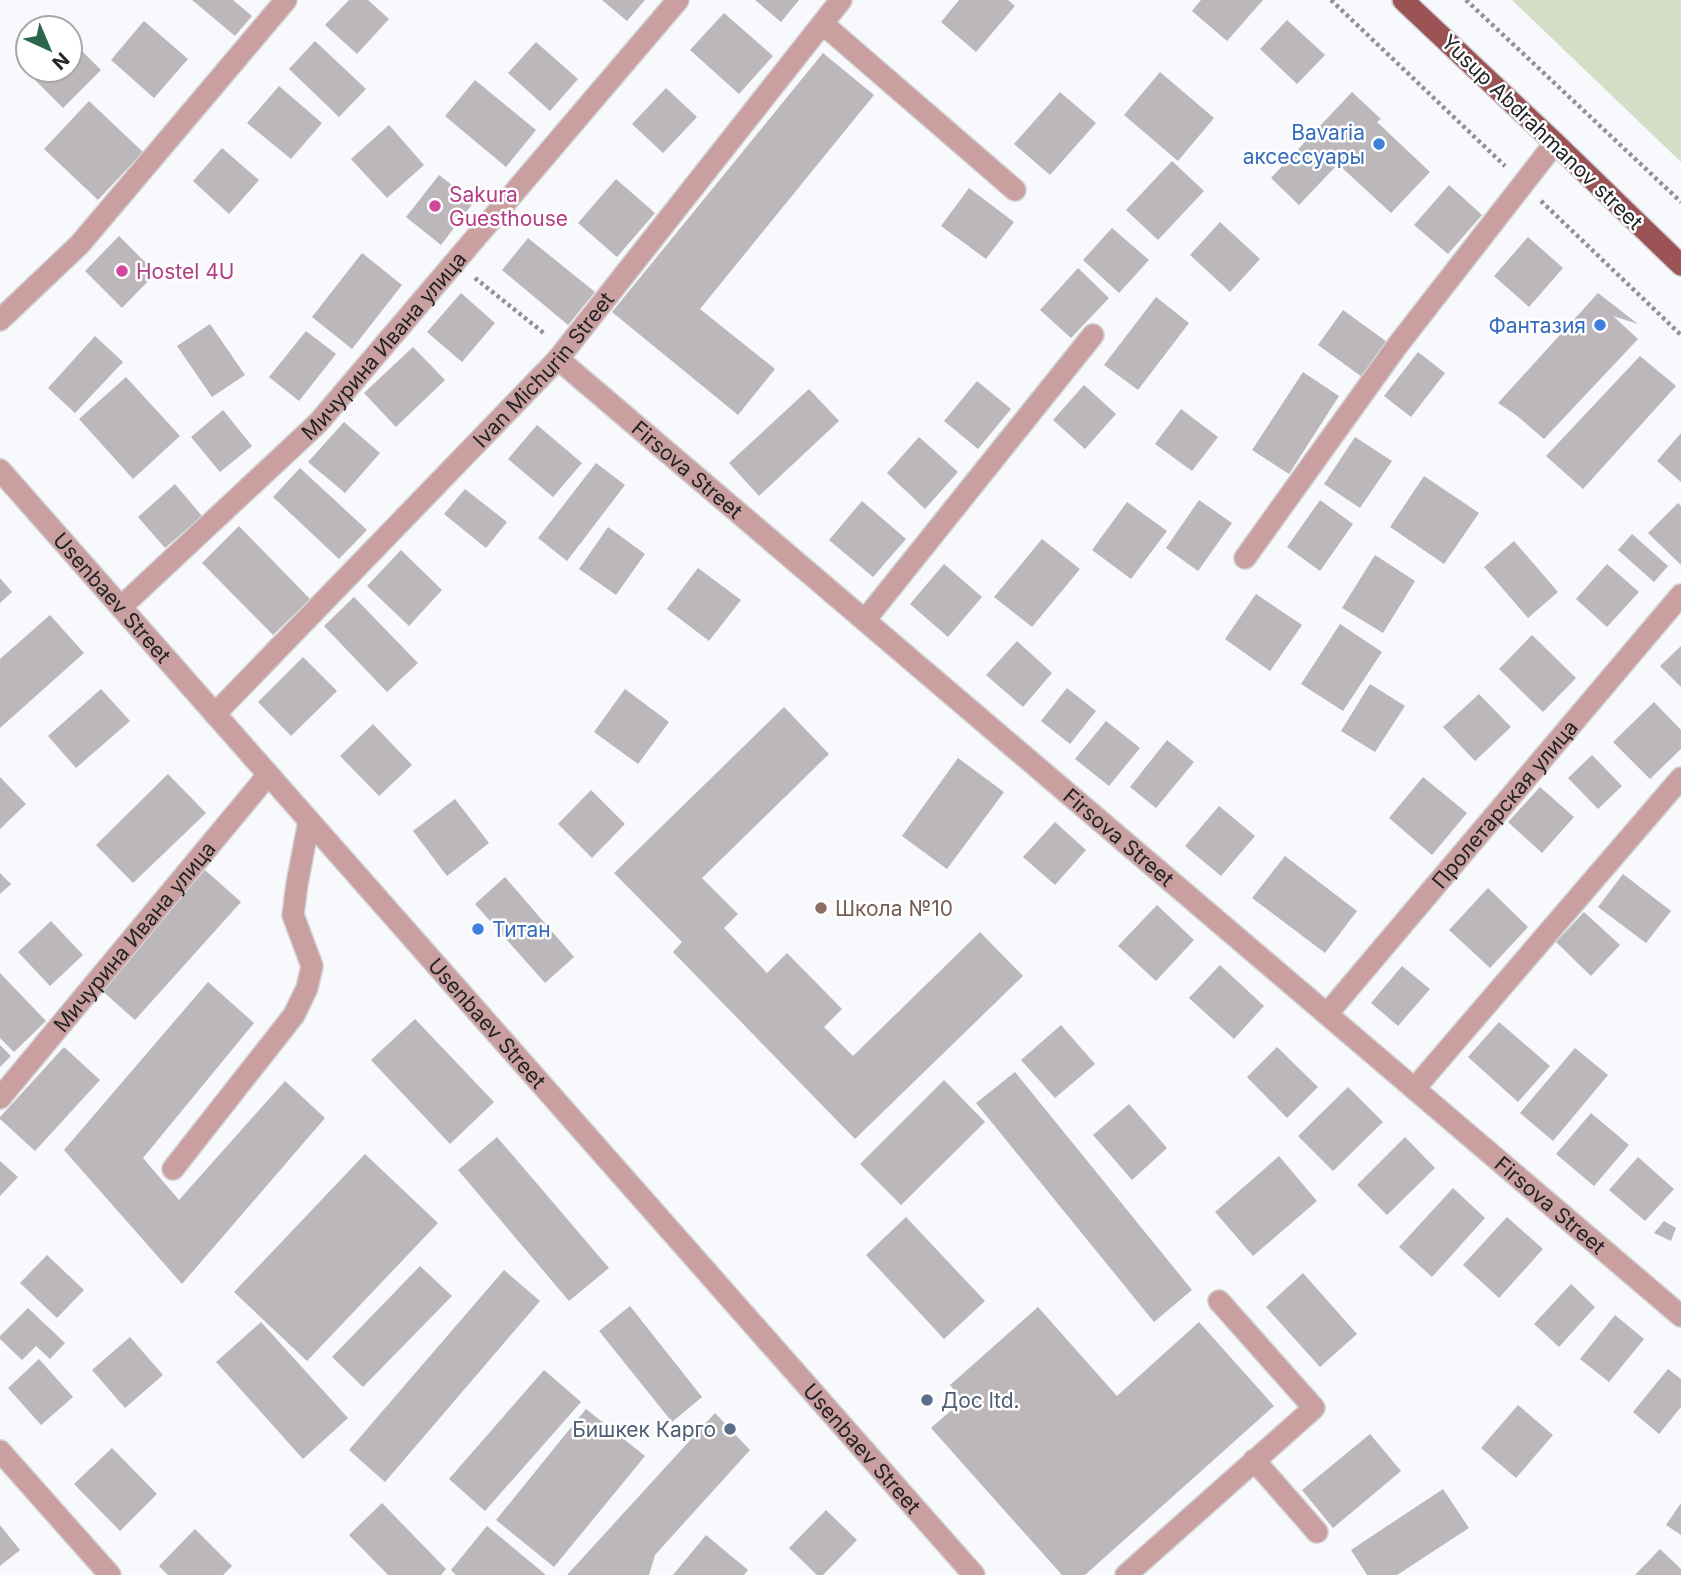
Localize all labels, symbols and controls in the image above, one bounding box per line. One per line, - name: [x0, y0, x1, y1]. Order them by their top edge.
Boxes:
- north arrow: [14, 14, 84, 84]
- street label: Yusup Abdrahmanov street: [1436, 29, 1648, 235]
- text: N: [47, 48, 74, 74]
- place label: Bavaria аксеcсуары: [1243, 120, 1365, 169]
- marker: Bavaria аксеcсуары: [1371, 136, 1387, 152]
- place label: Sakura Guesthouse: [449, 182, 568, 231]
- marker: Sakura Guesthouse: [427, 198, 443, 214]
- street label: Мичурина Ивана улица: [296, 246, 471, 445]
- place label: Hostel 4U: [136, 259, 234, 284]
- marker: Hostel 4U: [114, 263, 130, 279]
- street label: Ivan Michurin Street: [467, 287, 619, 452]
- place label: Фантазия: [1488, 313, 1586, 338]
- marker: Фантазия: [1592, 317, 1608, 333]
- street label: Firsova Street: [627, 415, 748, 523]
- street label: Usenbaev Street: [48, 527, 176, 668]
- street label: Пролетарская улица: [1426, 715, 1583, 893]
- street label: Firsova Street: [1059, 783, 1179, 891]
- street label: Мичурина Ивана улица: [48, 836, 220, 1037]
- place label: Школа №10: [835, 896, 953, 921]
- marker: Школа №10: [813, 900, 829, 916]
- place label: Титан: [492, 917, 551, 942]
- marker: Титан: [470, 921, 486, 937]
- street label: Usenbaev Street: [423, 953, 551, 1093]
- street label: Firsova Street: [1490, 1151, 1611, 1259]
- street label: Usenbaev Street: [798, 1378, 926, 1519]
- place label: Дос ltd.: [941, 1388, 1020, 1413]
- marker: Дос ltd.: [919, 1392, 935, 1408]
- place label: Бишкек Карго: [572, 1417, 716, 1442]
- marker: Бишкек Карго: [722, 1421, 738, 1437]

